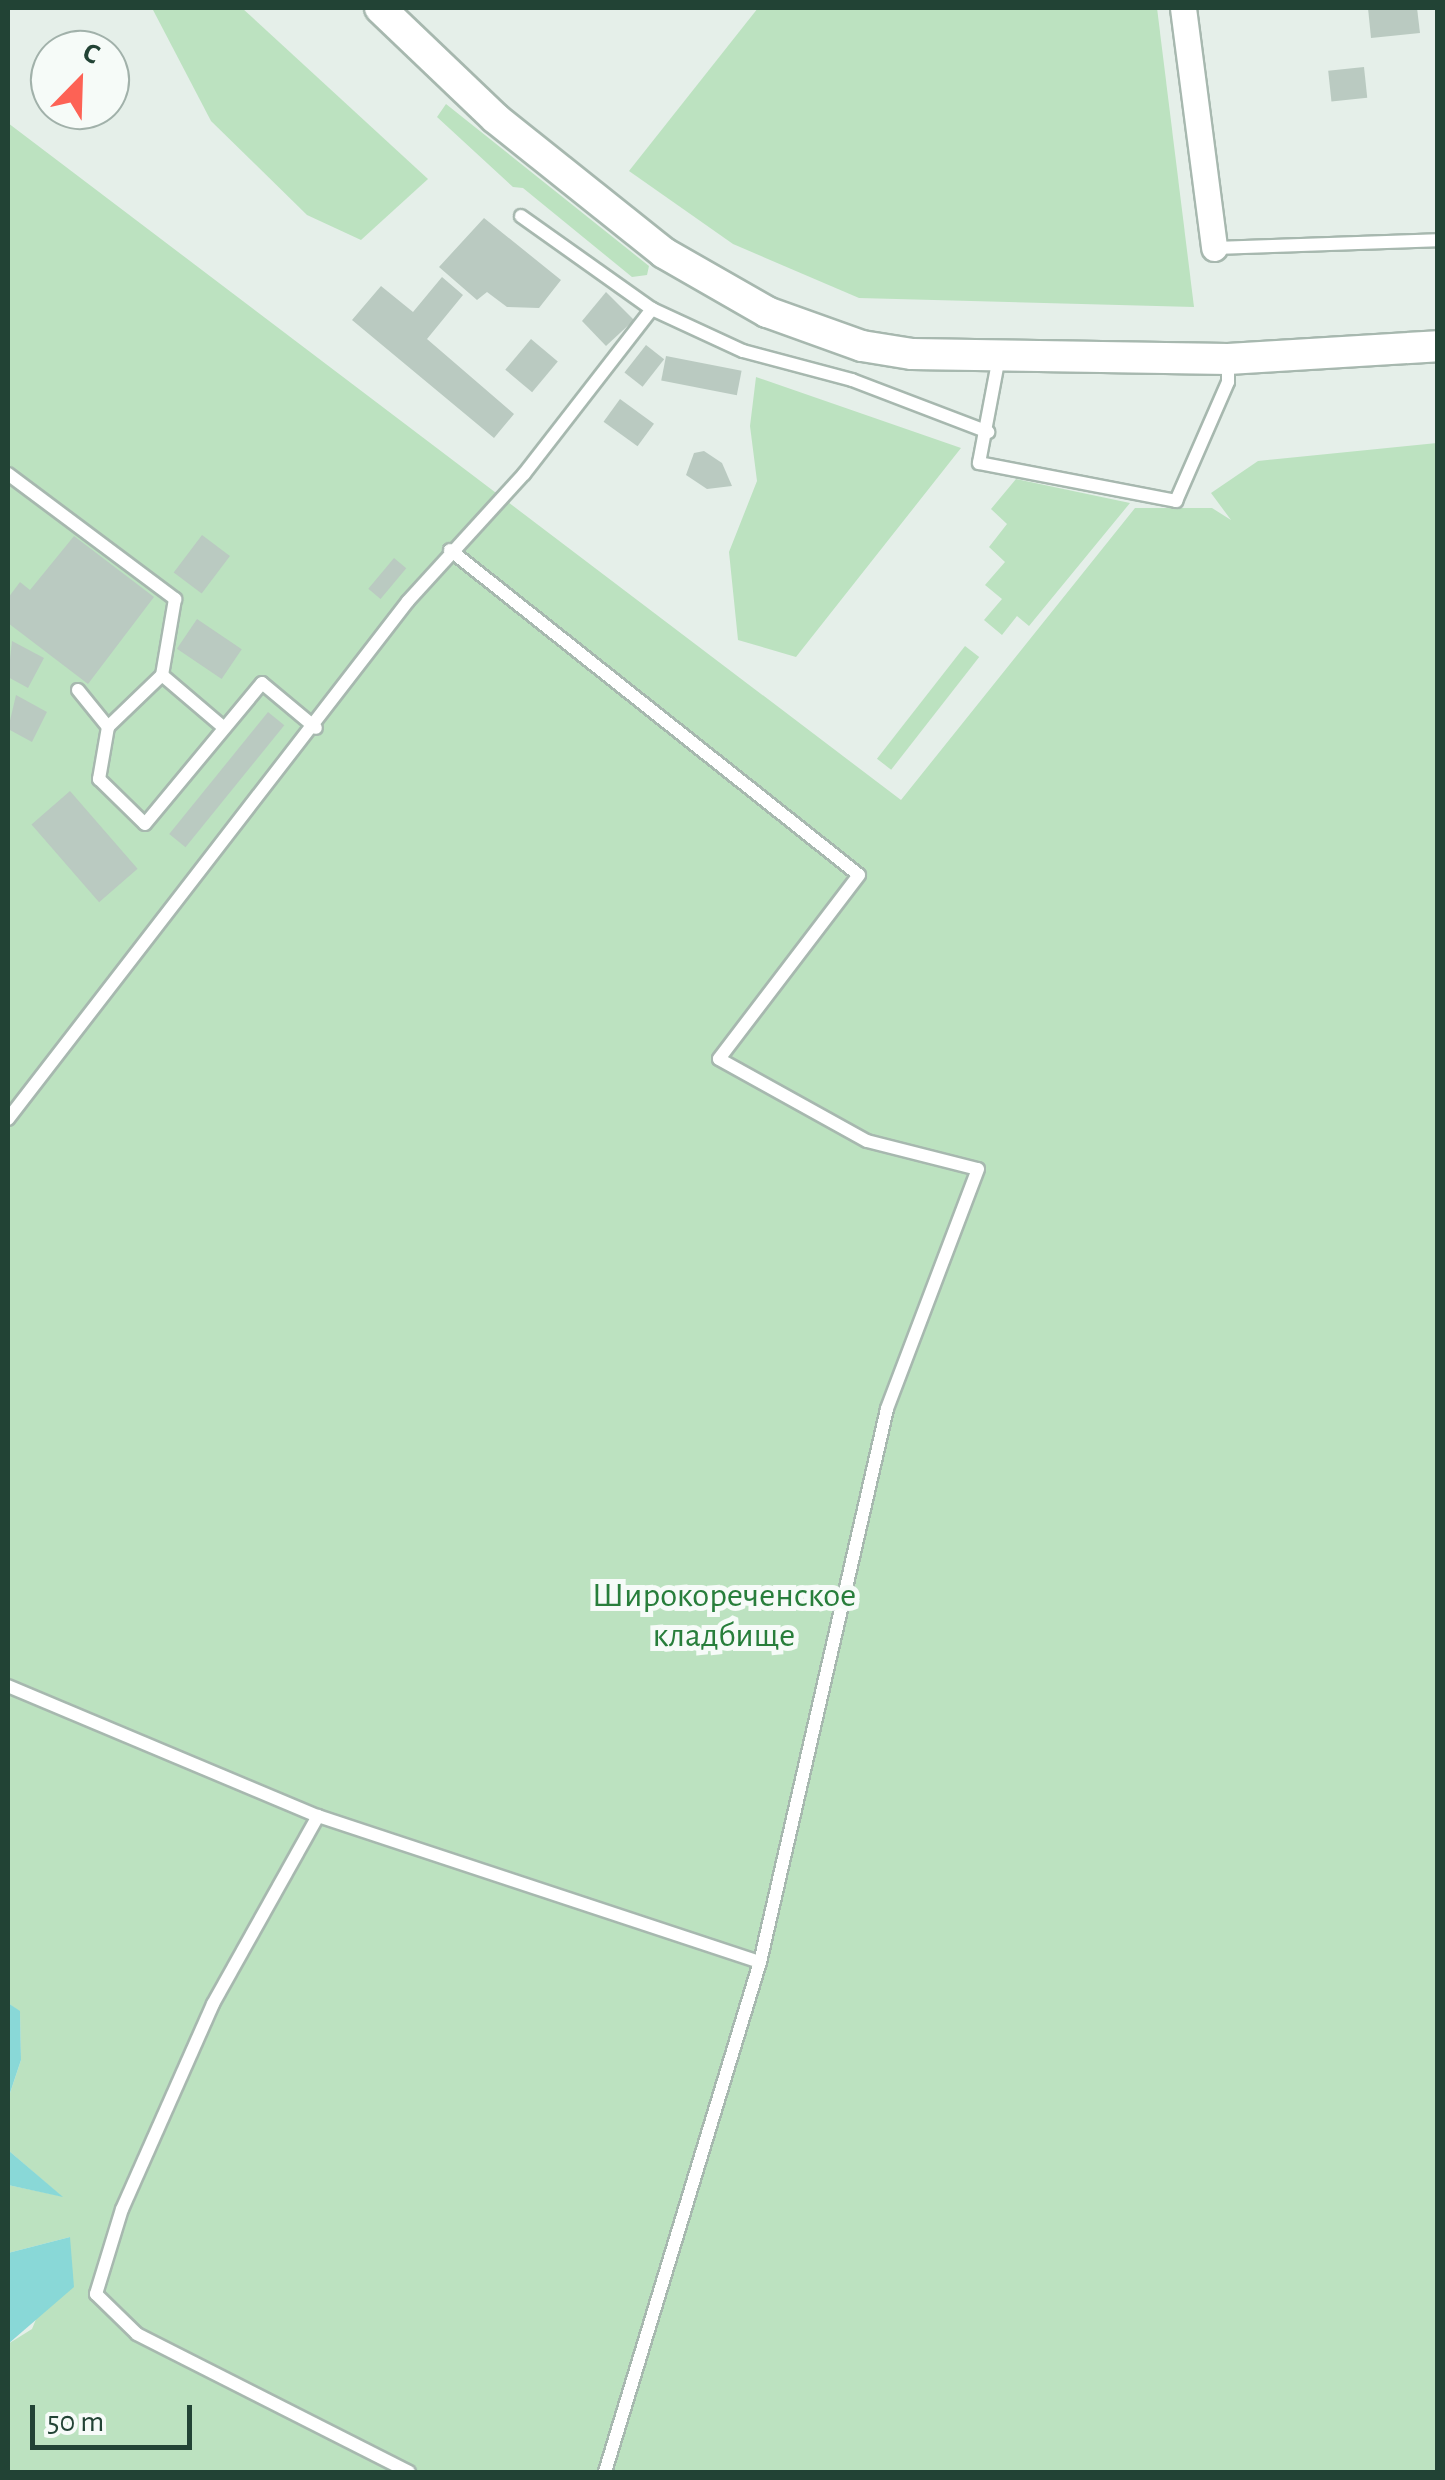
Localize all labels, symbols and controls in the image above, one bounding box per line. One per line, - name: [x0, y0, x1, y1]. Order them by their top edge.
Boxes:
- north arrow: [30, 30, 130, 130]
- text: С: [78, 38, 104, 70]
- park label: Широкореченское кладбище: [592, 1575, 856, 1657]
- scale bar: [35, 2385, 198, 2447]
- text: 50 m: [47, 2407, 104, 2437]

